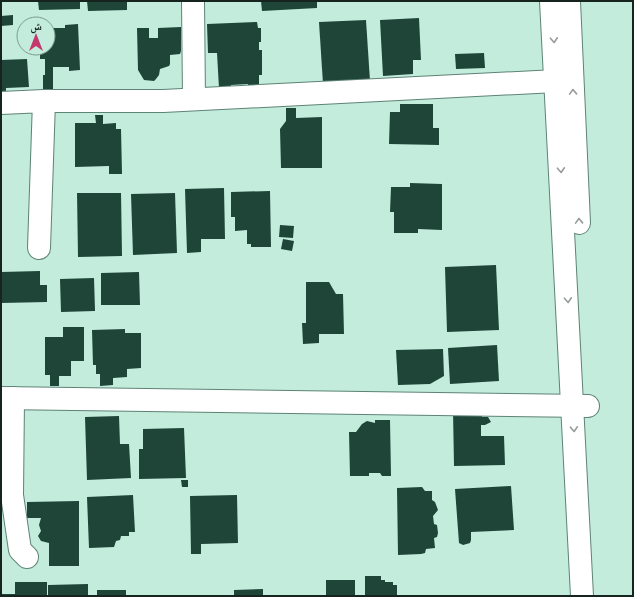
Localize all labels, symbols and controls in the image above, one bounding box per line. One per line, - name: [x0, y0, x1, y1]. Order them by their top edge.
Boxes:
- north arrow: [16, 16, 56, 56]
- text: ش: [30, 18, 42, 34]
- one-way arrow: [549, 37, 558, 43]
- one-way arrow: [569, 89, 577, 95]
- one-way arrow: [556, 167, 565, 173]
- one-way arrow: [574, 218, 583, 224]
- one-way arrow: [563, 297, 572, 303]
- one-way arrow: [570, 426, 578, 432]

